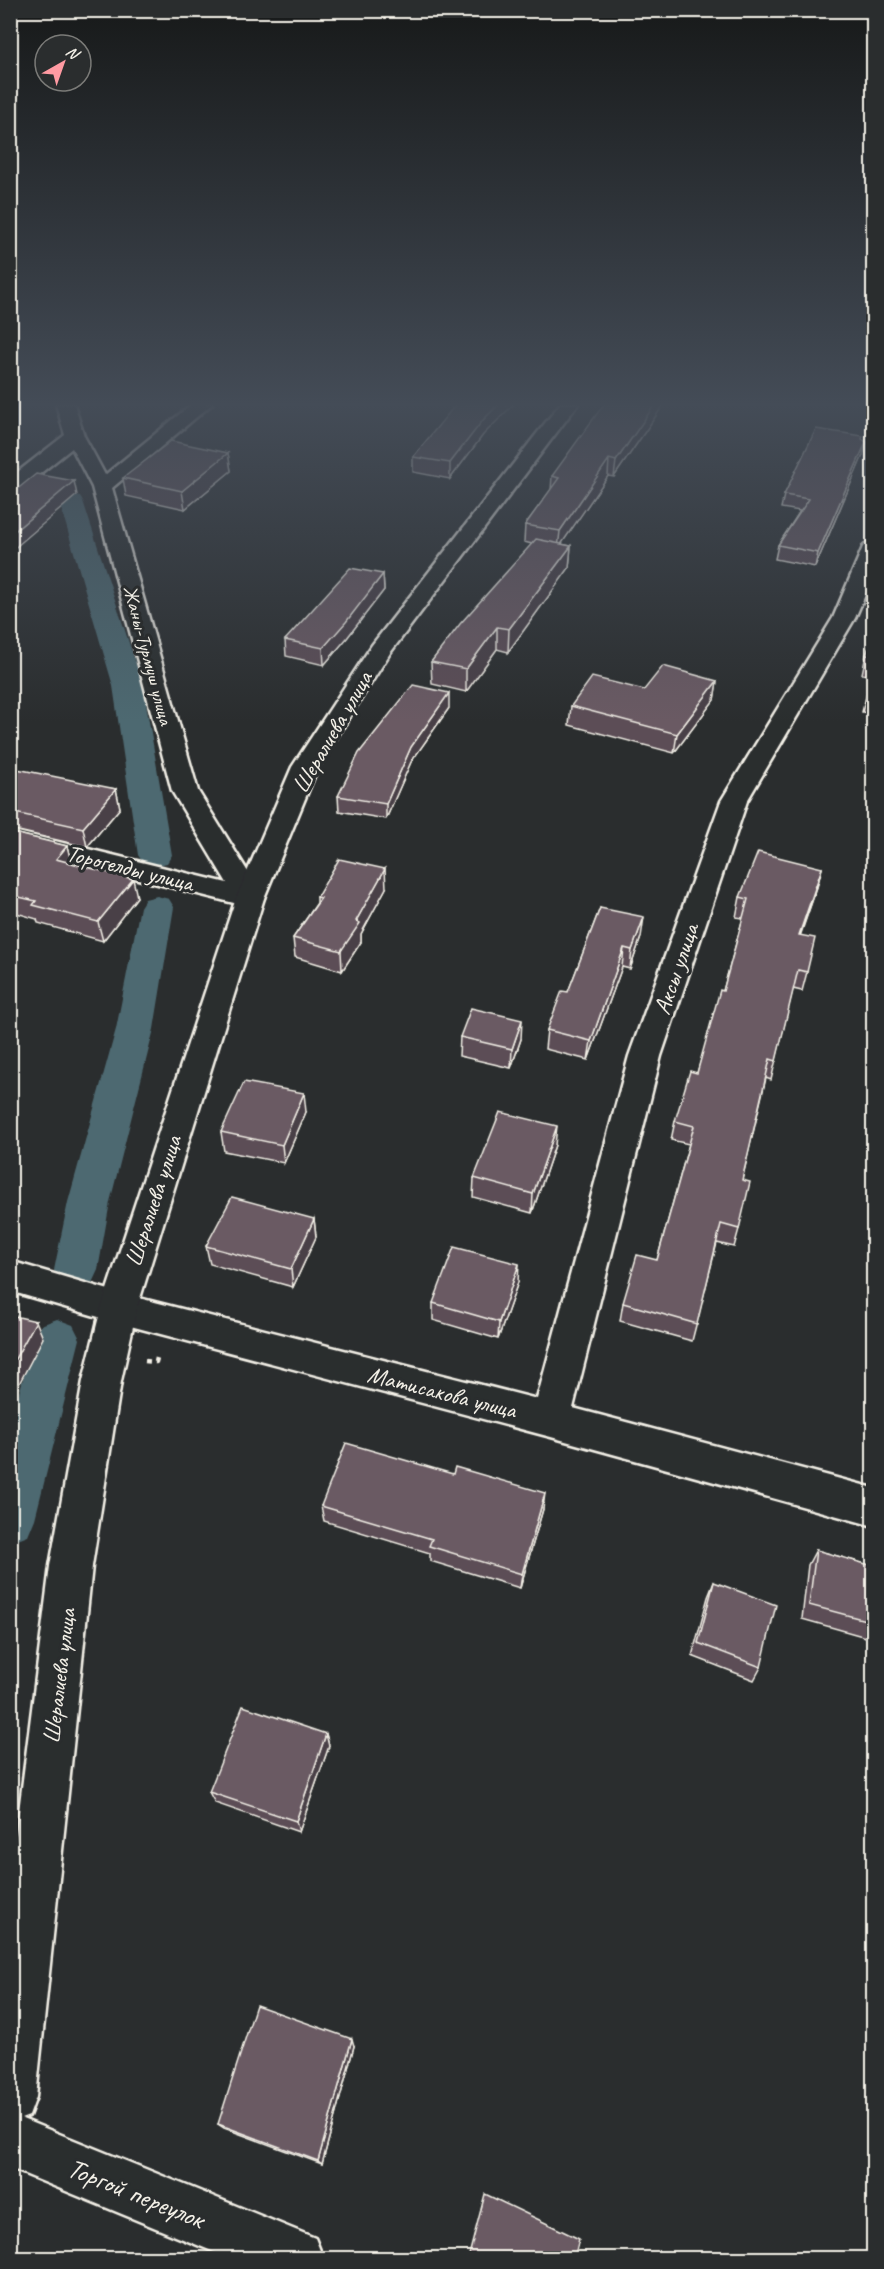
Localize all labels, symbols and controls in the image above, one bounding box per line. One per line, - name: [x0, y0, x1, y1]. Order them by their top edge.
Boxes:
- north arrow: [33, 33, 93, 93]
- text: N: [62, 41, 85, 65]
- street label: Жаны-Турмуш улица: [117, 582, 179, 729]
- street label: Шералиева улица: [285, 665, 380, 798]
- street label: Торогелды улица: [63, 838, 199, 899]
- street label: Аксы улица: [647, 918, 706, 1018]
- street label: Шералиева улица: [118, 1131, 189, 1270]
- street label: Матисакова улица: [364, 1359, 521, 1425]
- street label: Шералиева улица: [36, 1605, 82, 1745]
- street label: Торгой переулок: [63, 2150, 212, 2237]

